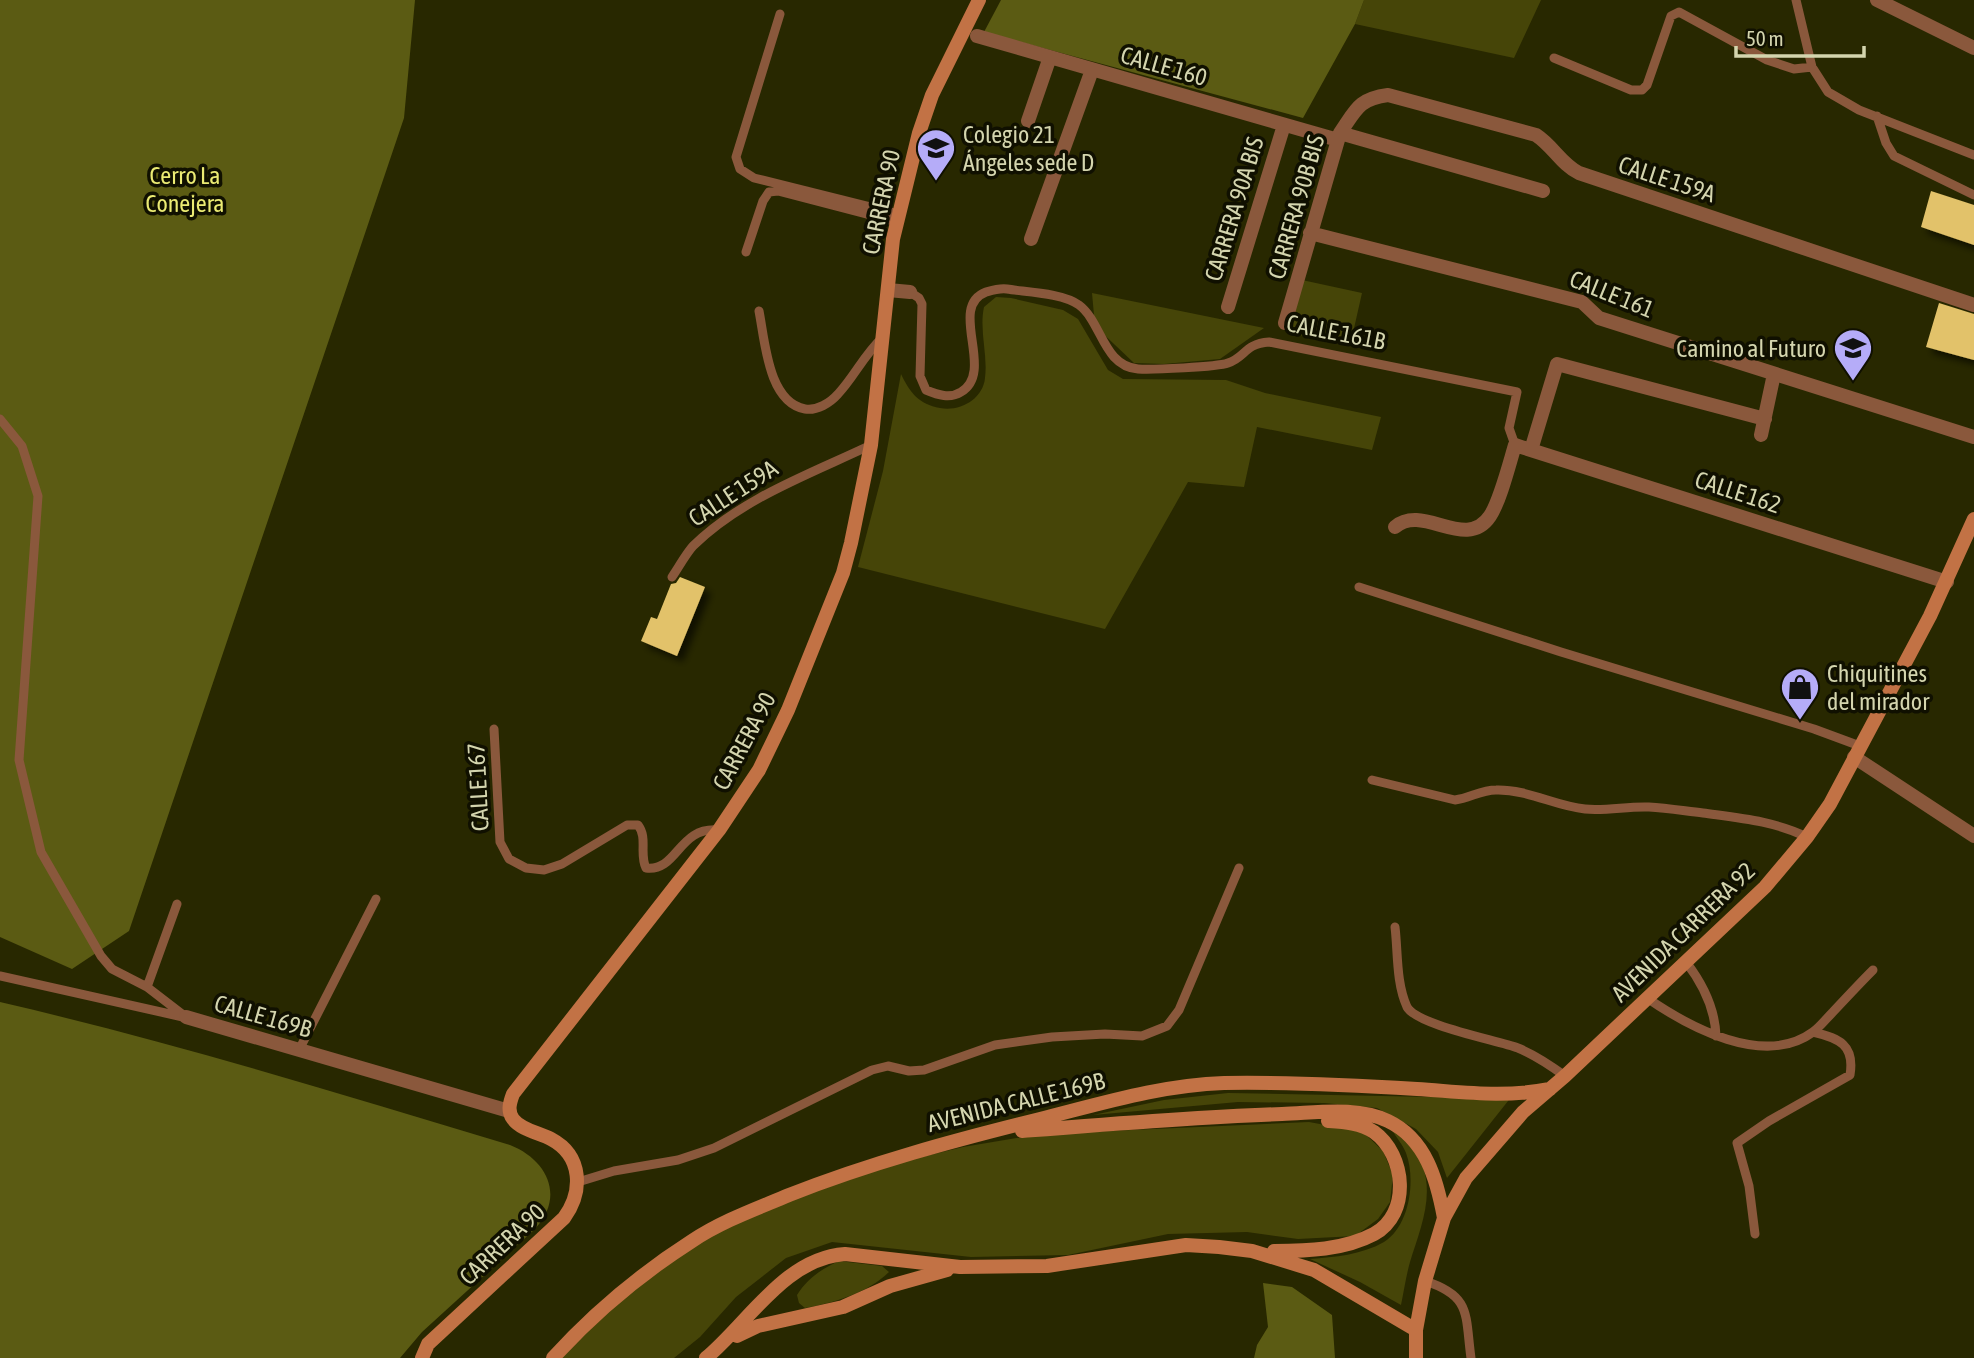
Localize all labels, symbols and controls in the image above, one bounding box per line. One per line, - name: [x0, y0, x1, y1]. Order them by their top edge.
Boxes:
- scale bar: [1736, 14, 1864, 58]
- text: 50 m: [1746, 26, 1784, 50]
- street label: CALLE 160: [1118, 41, 1210, 91]
- place label: Colegio 21 Ángeles sede D: [963, 121, 1094, 176]
- school or university icon: Colegio 21 Ángeles sede D: [915, 127, 957, 182]
- street label: CARRERA 90B BIS: [1263, 132, 1329, 282]
- street label: CARRERA 90A BIS: [1199, 134, 1269, 284]
- street label: CARRERA 90: [857, 147, 905, 257]
- street label: CALLE 159A: [1615, 151, 1719, 207]
- park label: Cerro La Conejera: [146, 162, 224, 217]
- street label: CALLE 161: [1566, 265, 1658, 323]
- street label: CALLE 161B: [1284, 309, 1388, 355]
- school or university icon: Camino al Futuro: [1832, 327, 1874, 382]
- place label: Camino al Futuro: [1676, 335, 1826, 362]
- street label: CALLE 159A: [684, 454, 783, 532]
- street label: CALLE 162: [1692, 465, 1784, 519]
- place label: Chiquitines del mirador: [1827, 660, 1930, 715]
- shop icon: Chiquitines del mirador: [1779, 666, 1821, 721]
- street label: CARRERA 90: [707, 688, 781, 794]
- street label: CALLE 167: [462, 742, 494, 832]
- street label: AVENIDA CARRERA 92: [1606, 857, 1760, 1007]
- street label: CALLE 169B: [211, 989, 315, 1043]
- street label: AVENIDA CALLE 169B: [924, 1067, 1108, 1137]
- street label: CARRERA 90: [454, 1198, 550, 1290]

